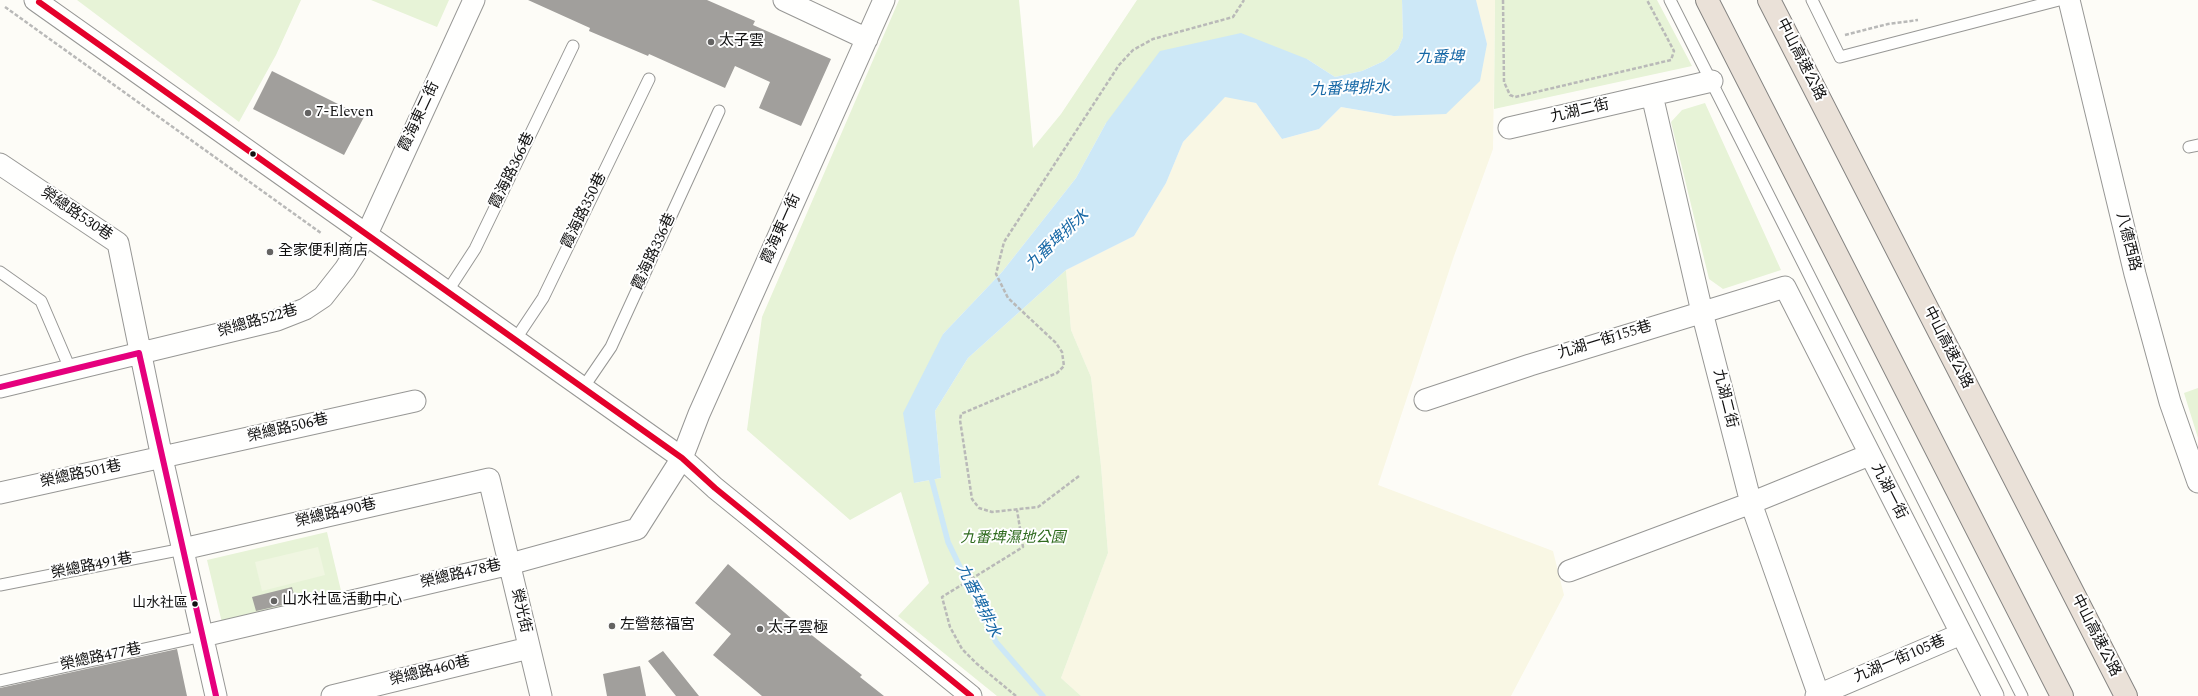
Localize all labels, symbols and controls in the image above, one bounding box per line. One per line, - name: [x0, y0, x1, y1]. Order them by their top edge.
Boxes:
- street label: 中山高速公路: [1772, 16, 1828, 104]
- place label: 太子雲: [719, 33, 764, 51]
- marker: 太子雲: [706, 37, 716, 47]
- water label: 九番埤: [1416, 49, 1464, 69]
- street label: 霞海東二街: [396, 79, 444, 155]
- water label: 九番埤排水: [1310, 79, 1390, 101]
- street label: 九湖二街: [1549, 96, 1611, 128]
- place label: 7-Eleven: [316, 104, 374, 122]
- marker: 7-Eleven: [303, 108, 313, 118]
- street label: 霞海路366巷: [487, 130, 539, 212]
- unlabelled marker: [248, 149, 258, 159]
- street label: 霞海路350巷: [559, 170, 611, 252]
- street label: 榮總路530巷: [37, 184, 115, 246]
- street label: 霞海東一街: [759, 191, 805, 267]
- water label: 九番埤排水: [1022, 207, 1094, 275]
- street label: 霞海路336巷: [629, 211, 681, 293]
- street label: 八德西路: [2111, 211, 2143, 273]
- place label: 全家便利商店: [278, 243, 368, 261]
- marker: 全家便利商店: [265, 247, 275, 257]
- street label: 榮總路522巷: [216, 302, 300, 342]
- street label: 中山高速公路: [1919, 304, 1975, 392]
- street label: 九湖一街155巷: [1556, 318, 1654, 364]
- street label: 九湖二街: [1708, 368, 1740, 430]
- street label: 榮總路506巷: [246, 411, 330, 447]
- street label: 榮總路501巷: [39, 458, 123, 492]
- street label: 九湖一街: [1866, 461, 1910, 523]
- street label: 榮總路490巷: [294, 496, 378, 532]
- park label: 九番埤濕地公園: [961, 530, 1065, 548]
- street label: 榮總路491巷: [50, 550, 134, 584]
- street label: 榮總路478巷: [419, 557, 503, 593]
- water label: 九番埤排水: [951, 561, 1003, 641]
- street label: 榮光街: [506, 587, 534, 635]
- place label: 山水社區活動中心: [282, 592, 402, 610]
- street label: 中山高速公路: [2067, 592, 2123, 680]
- place label: 山水社區: [132, 596, 188, 612]
- marker: 山水社區活動中心: [269, 596, 279, 606]
- marker: 山水社區: [190, 599, 200, 609]
- place label: 左營慈福宮: [620, 617, 695, 635]
- place label: 太子雲極: [768, 620, 828, 638]
- marker: 左營慈福宮: [607, 621, 617, 631]
- marker: 太子雲極: [755, 624, 765, 634]
- street label: 九湖一街105巷: [1852, 633, 1948, 687]
- street label: 榮總路477巷: [59, 641, 143, 675]
- street label: 榮總路460巷: [388, 653, 472, 691]

